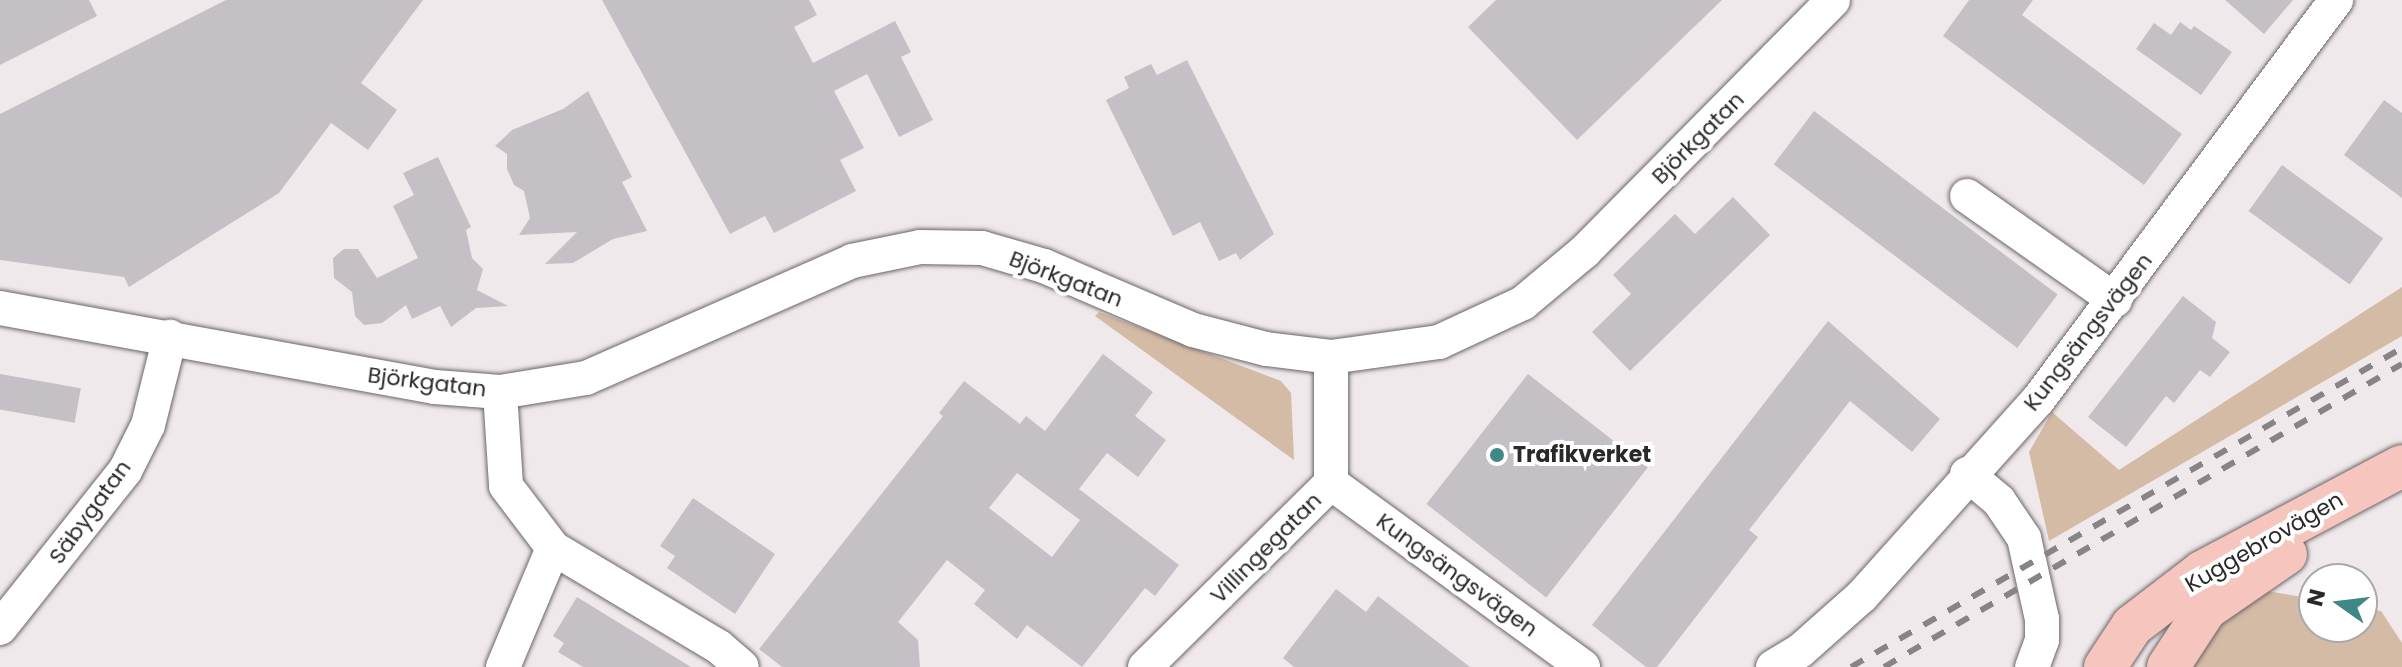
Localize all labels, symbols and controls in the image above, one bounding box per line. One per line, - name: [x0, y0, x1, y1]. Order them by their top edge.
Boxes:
- street label: Björkgatan: [1647, 87, 1749, 189]
- street label: Björkgatan: [1006, 245, 1126, 313]
- street label: Kungsängsvägen: [2018, 248, 2158, 416]
- street label: Björkgatan: [366, 362, 488, 402]
- place label: Trafikverket: [1513, 442, 1651, 468]
- marker: Trafikverket: [1488, 446, 1506, 464]
- street label: Säbygatan: [44, 455, 136, 569]
- street label: Kuggebrovägen: [2180, 486, 2348, 598]
- street label: Villingegatan: [1205, 487, 1327, 609]
- street label: Kungsängsvägen: [1371, 508, 1543, 642]
- north arrow: [2298, 563, 2378, 643]
- text: N: [2299, 586, 2333, 609]

